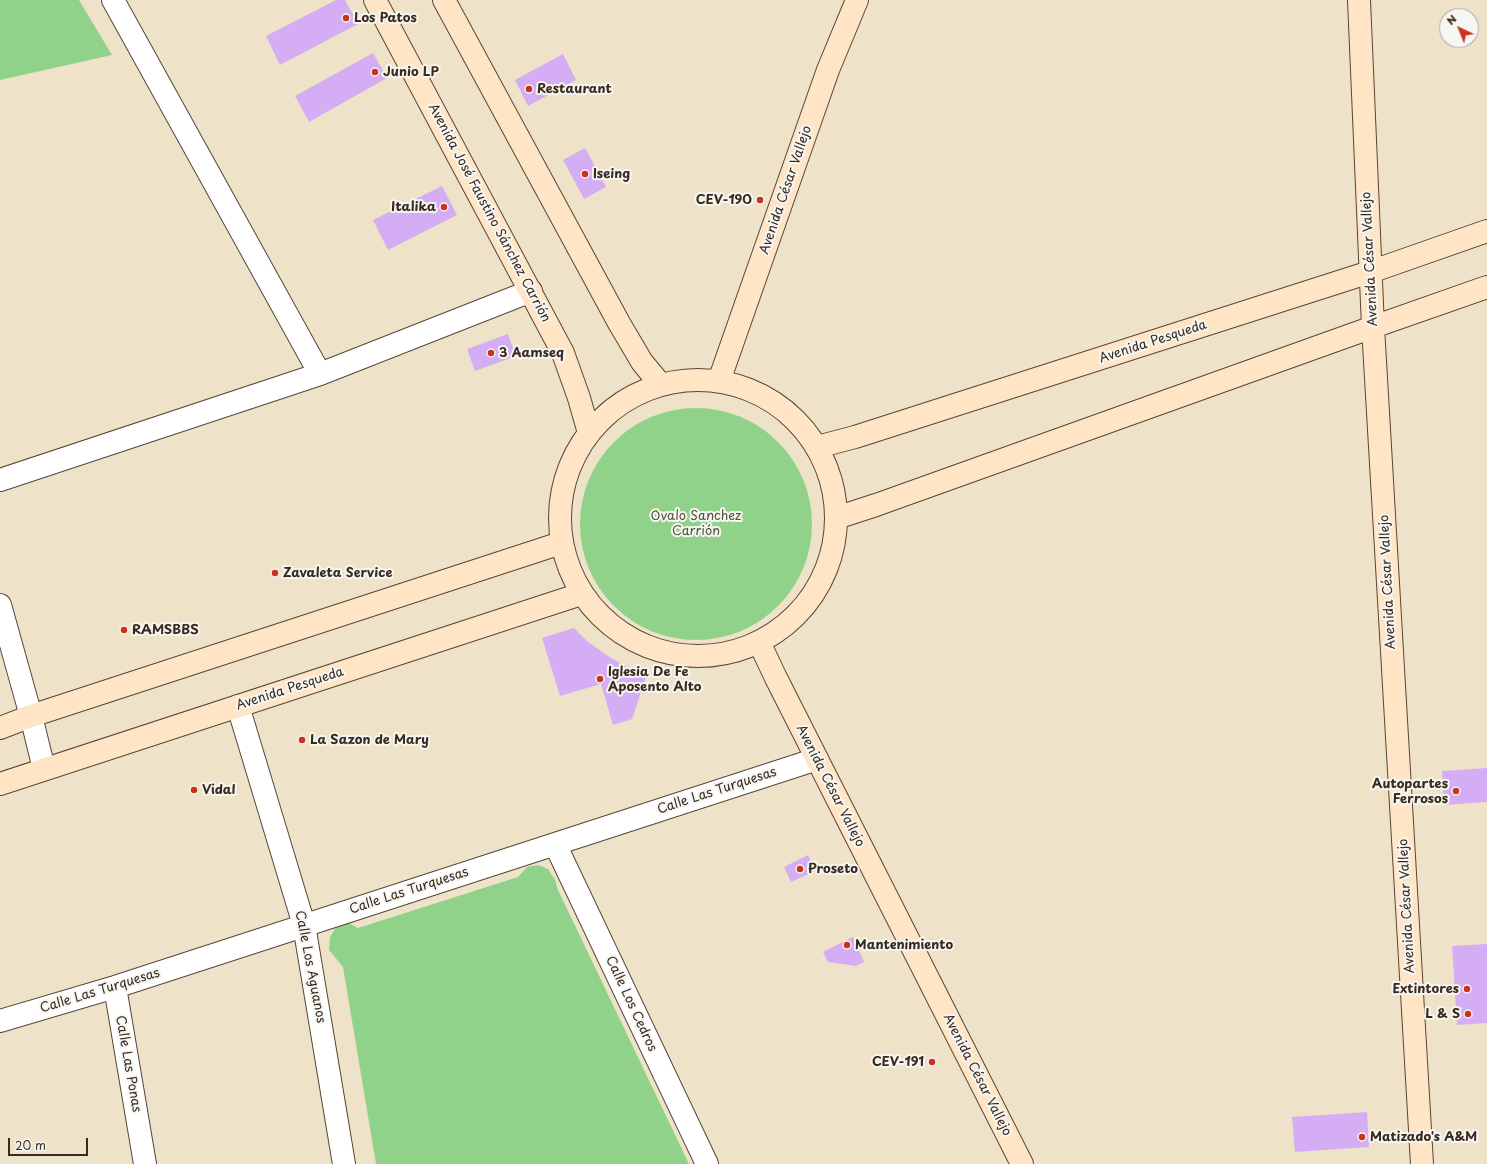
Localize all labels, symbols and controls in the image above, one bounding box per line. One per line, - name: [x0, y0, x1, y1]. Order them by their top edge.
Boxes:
- north arrow: [1439, 8, 1479, 48]
- place label: Los Patos: [354, 10, 417, 26]
- text: N: [1442, 10, 1460, 29]
- marker: Los Patos: [341, 13, 351, 23]
- place label: Junio LP: [383, 64, 439, 80]
- marker: Junio LP: [370, 67, 380, 77]
- place label: Restaurant: [537, 81, 612, 97]
- marker: Restaurant: [524, 84, 534, 94]
- street label: Avenida José Faustino Sánchez Carrión: [425, 101, 553, 325]
- street label: Avenida César Vallejo: [757, 124, 815, 256]
- place label: Iseing: [593, 166, 630, 182]
- marker: Iseing: [580, 169, 590, 179]
- street label: Avenida César Vallejo: [1359, 191, 1381, 327]
- place label: CEV-190: [696, 192, 752, 208]
- marker: CEV-190: [755, 195, 765, 205]
- place label: Italika: [391, 199, 436, 215]
- marker: Italika: [439, 202, 449, 212]
- street label: Avenida Pesqueda: [1097, 317, 1209, 367]
- place label: 3 Aamseq: [499, 345, 564, 361]
- marker: 3 Aamseq: [486, 348, 496, 358]
- park label: Ovalo Sanchez Carrión: [651, 508, 741, 539]
- street label: Avenida César Vallejo: [1377, 514, 1399, 650]
- place label: Zavaleta Service: [283, 565, 392, 581]
- marker: Zavaleta Service: [270, 568, 280, 578]
- place label: RAMSBBS: [132, 622, 199, 638]
- marker: RAMSBBS: [119, 625, 129, 635]
- street label: Avenida Pesqueda: [234, 664, 346, 714]
- place label: Iglesia De Fe Aposento Alto: [608, 664, 701, 695]
- marker: Iglesia De Fe Aposento Alto: [595, 674, 605, 684]
- street label: Avenida César Vallejo: [792, 722, 868, 850]
- place label: La Sazon de Mary: [310, 732, 429, 748]
- marker: La Sazon de Mary: [297, 735, 307, 745]
- street label: Calle Las Turquesas: [655, 764, 779, 818]
- place label: Autopartes Ferrosos: [1372, 776, 1448, 807]
- place label: Vidal: [202, 782, 236, 798]
- marker: Vidal: [189, 785, 199, 795]
- marker: Autopartes Ferrosos: [1451, 786, 1461, 796]
- street label: Avenida César Vallejo: [1396, 838, 1418, 974]
- place label: Proseto: [808, 861, 858, 877]
- street label: Calle Las Turquesas: [347, 864, 471, 918]
- marker: Proseto: [795, 864, 805, 874]
- street label: Calle Los Aguanos: [291, 909, 329, 1025]
- place label: Mantenimiento: [855, 937, 953, 953]
- marker: Mantenimiento: [842, 940, 852, 950]
- street label: Calle Los Cedros: [602, 954, 660, 1054]
- street label: Calle Las Turquesas: [38, 965, 162, 1017]
- place label: Extintores: [1393, 981, 1459, 997]
- marker: Extintores: [1462, 984, 1472, 994]
- place label: L & S: [1425, 1006, 1460, 1022]
- marker: L & S: [1463, 1009, 1473, 1019]
- street label: Avenida César Vallejo: [939, 1011, 1015, 1139]
- street label: Calle Las Ponas: [112, 1014, 144, 1114]
- place label: CEV-191: [872, 1054, 924, 1070]
- marker: CEV-191: [927, 1057, 937, 1067]
- place label: Matizado's A&M: [1370, 1129, 1477, 1145]
- scale bar: [10, 1130, 90, 1156]
- marker: Matizado's A&M: [1357, 1132, 1367, 1142]
- text: 20 m: [15, 1136, 46, 1154]

